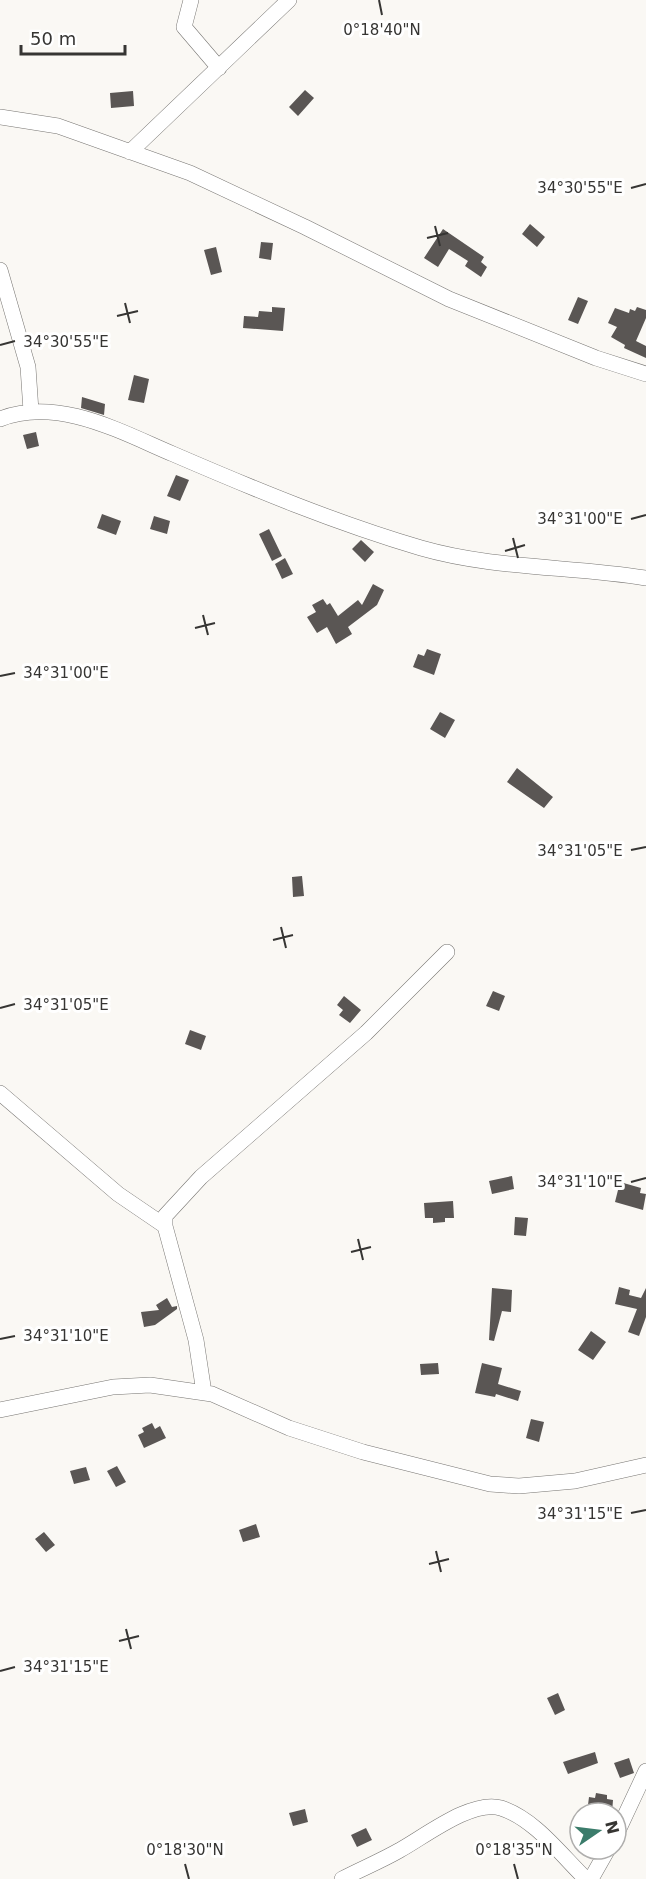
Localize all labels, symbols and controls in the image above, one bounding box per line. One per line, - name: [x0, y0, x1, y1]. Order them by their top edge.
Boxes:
- scale bar: [21, 18, 124, 56]
- text: 0°18'40"N: [343, 21, 421, 39]
- text: 50 m: [30, 28, 76, 49]
- text: 34°30'55"E: [537, 179, 623, 197]
- text: 34°30'55"E: [23, 333, 109, 351]
- text: 34°31'00"E: [537, 510, 623, 528]
- text: 34°31'00"E: [23, 664, 109, 682]
- text: 34°31'05"E: [537, 842, 623, 860]
- text: 34°31'05"E: [23, 996, 109, 1014]
- text: 34°31'10"E: [537, 1173, 623, 1191]
- text: 34°31'10"E: [23, 1327, 109, 1345]
- text: 34°31'15"E: [537, 1505, 623, 1523]
- text: 34°31'15"E: [23, 1658, 109, 1676]
- north arrow: [568, 1801, 628, 1861]
- text: N: [601, 1819, 623, 1836]
- text: 0°18'30"N: [146, 1841, 224, 1859]
- text: 0°18'35"N: [475, 1841, 553, 1859]

